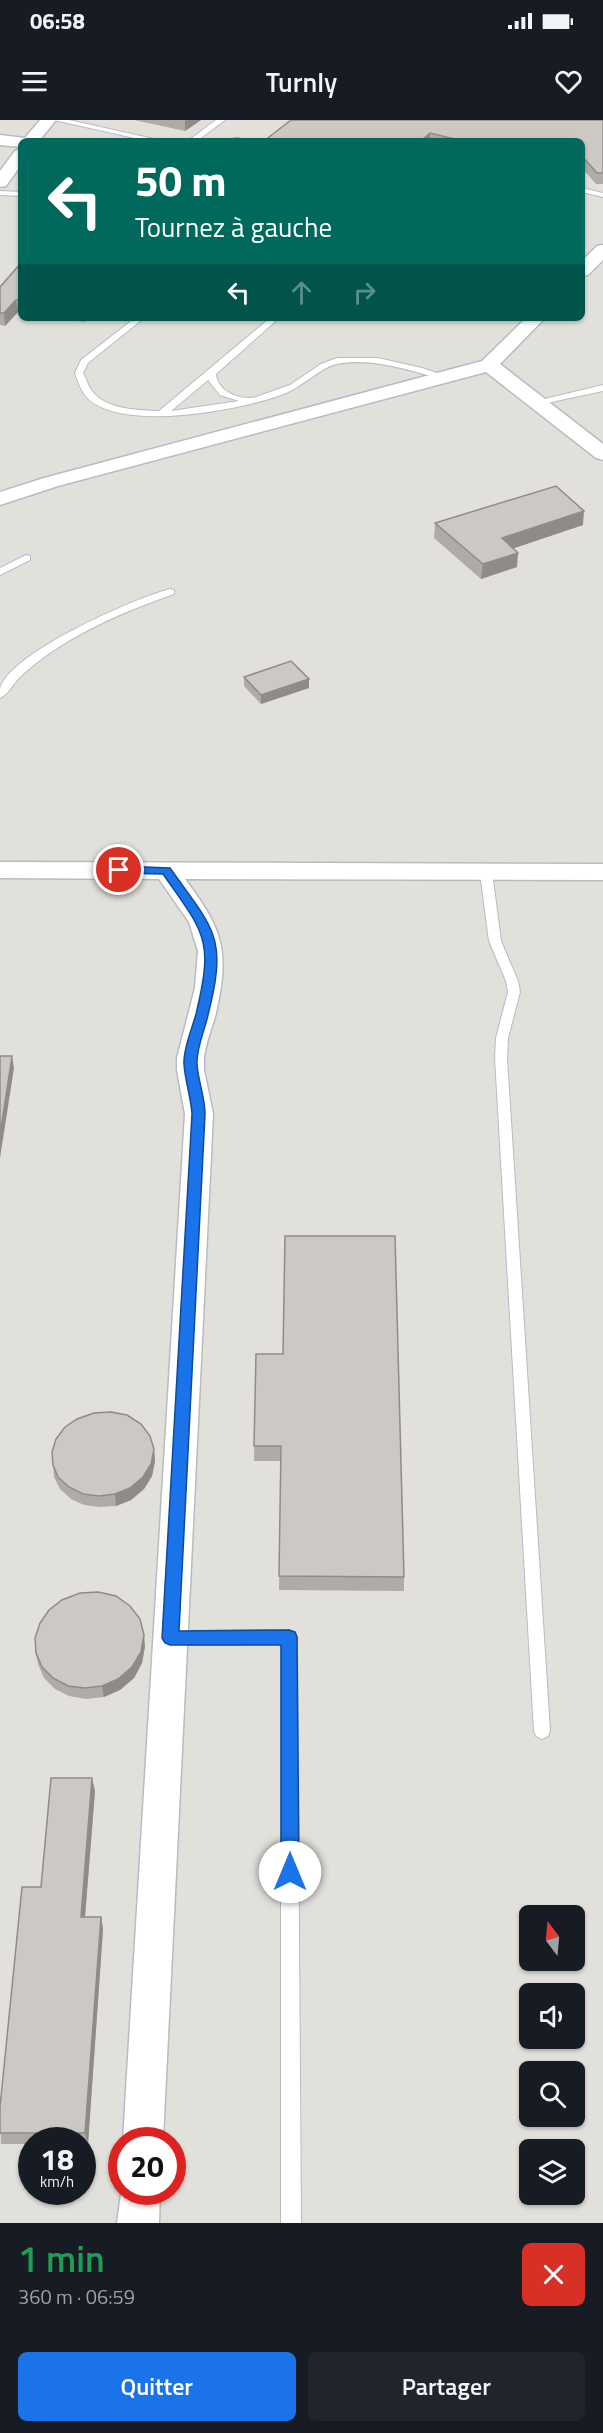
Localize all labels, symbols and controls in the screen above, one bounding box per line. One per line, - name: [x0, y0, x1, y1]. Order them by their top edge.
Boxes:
- text: 06:58: [30, 4, 85, 38]
- text: Turnly: [266, 61, 337, 102]
- icon: menu: [18, 65, 51, 98]
- icon: heart: [552, 65, 585, 98]
- text: 50 m: [135, 148, 227, 212]
- icon: left: [36, 162, 114, 240]
- text: Tournez à gauche: [135, 206, 332, 247]
- icon: left: [222, 276, 255, 309]
- icon: ahead: [285, 276, 318, 309]
- icon: right: [348, 276, 381, 309]
- pin: [93, 844, 144, 895]
- icon: arrive: [102, 853, 135, 886]
- position arrow: [258, 1840, 322, 1904]
- north arrow: [519, 1905, 585, 1971]
- map controls: [519, 1905, 585, 2205]
- button: sound: [519, 1983, 585, 2049]
- button: search: [519, 2061, 585, 2127]
- speed limit sign: 20: [108, 2127, 186, 2205]
- text: 18: [40, 2136, 74, 2182]
- button: layers: [519, 2139, 585, 2205]
- text: km/h: [40, 2170, 74, 2193]
- text: 1 min: [18, 2231, 105, 2286]
- button: close: [522, 2243, 585, 2306]
- text: 360 m · 06:59: [18, 2281, 135, 2312]
- button: Quitter: [18, 2352, 296, 2421]
- button: Partager: [308, 2352, 585, 2421]

